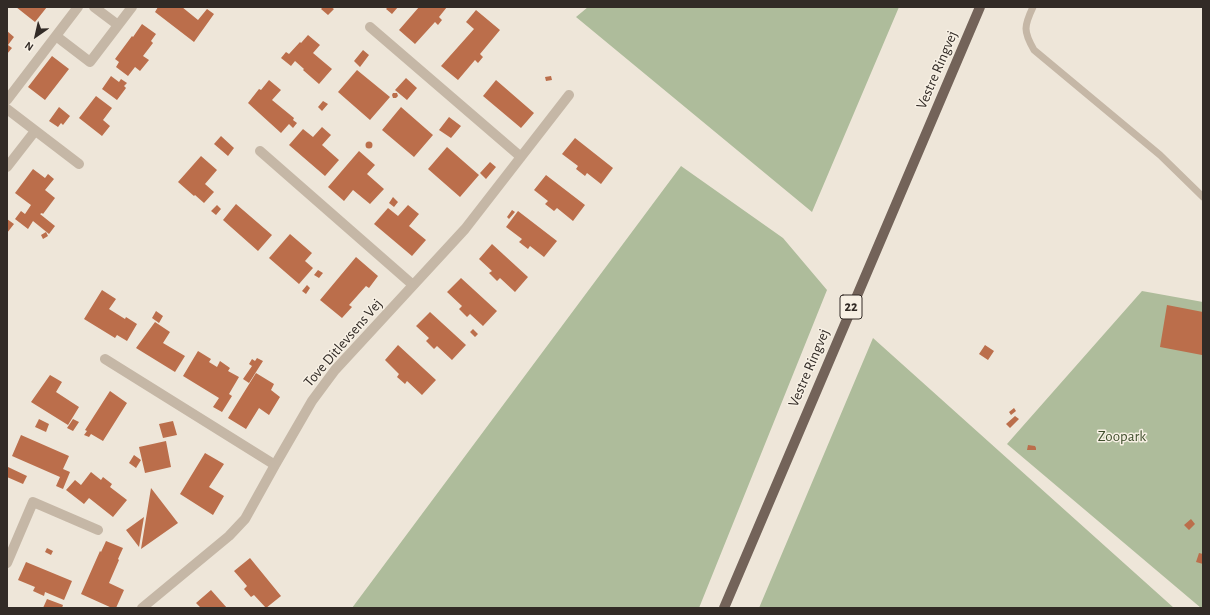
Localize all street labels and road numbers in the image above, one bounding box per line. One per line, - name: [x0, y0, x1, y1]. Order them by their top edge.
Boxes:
- street label: Vestre Ringvej: [912, 28, 962, 112]
- street label: Tove Ditlevsens Vej: [300, 295, 386, 391]
- road number: 22: [840, 295, 862, 319]
- street label: Vestre Ringvej: [784, 326, 834, 410]

